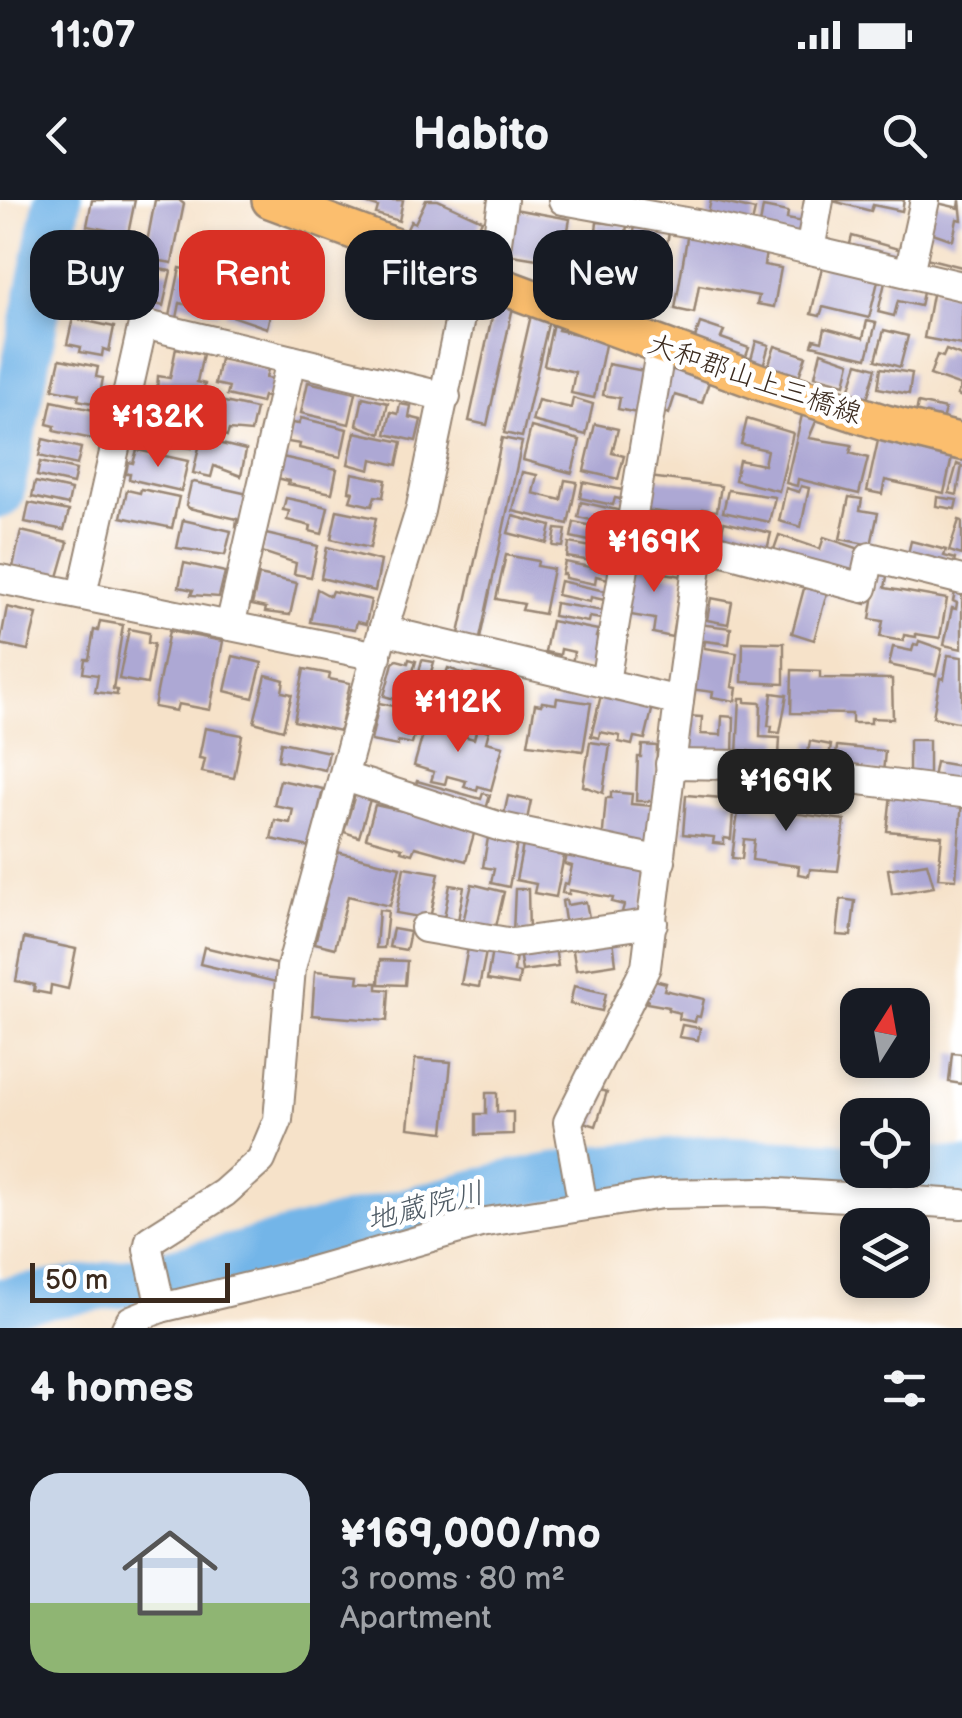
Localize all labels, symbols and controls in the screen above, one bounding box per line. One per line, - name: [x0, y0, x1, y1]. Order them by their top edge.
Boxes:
- text: 11:07: [50, 13, 136, 58]
- icon: back: [30, 108, 85, 163]
- text: Habito: [413, 108, 549, 163]
- icon: search: [877, 108, 932, 163]
- chip: Buy: [30, 230, 159, 320]
- chip: Rent: [179, 230, 325, 320]
- chip: Filters: [345, 230, 513, 320]
- chip: New: [533, 230, 673, 320]
- street label: 大和郡山上三橋線: [643, 327, 866, 431]
- pin: ¥132K: [88, 385, 228, 470]
- text: ¥132K: [112, 398, 204, 437]
- pin: ¥169K: [584, 510, 724, 595]
- text: ¥169K: [607, 523, 701, 562]
- pin: ¥112K: [388, 670, 528, 755]
- text: ¥112K: [414, 683, 502, 722]
- pin: ¥169K: [716, 749, 856, 834]
- text: ¥169K: [739, 762, 833, 801]
- north arrow: [840, 988, 930, 1078]
- map controls: [840, 988, 930, 1298]
- button: locate: [840, 1098, 930, 1188]
- water label: 地蔵院川: [363, 1175, 488, 1239]
- button: layers: [840, 1208, 930, 1298]
- scale bar: [30, 1258, 230, 1302]
- text: 50 m: [45, 1264, 108, 1297]
- icon: filters: [877, 1361, 932, 1416]
- text: 4 homes: [30, 1363, 194, 1414]
- text: ¥169,000/mo: [340, 1509, 601, 1560]
- icon: home: [110, 1513, 230, 1633]
- text: 3 rooms · 80 m²: [340, 1560, 565, 1599]
- text: Apartment: [340, 1599, 491, 1638]

